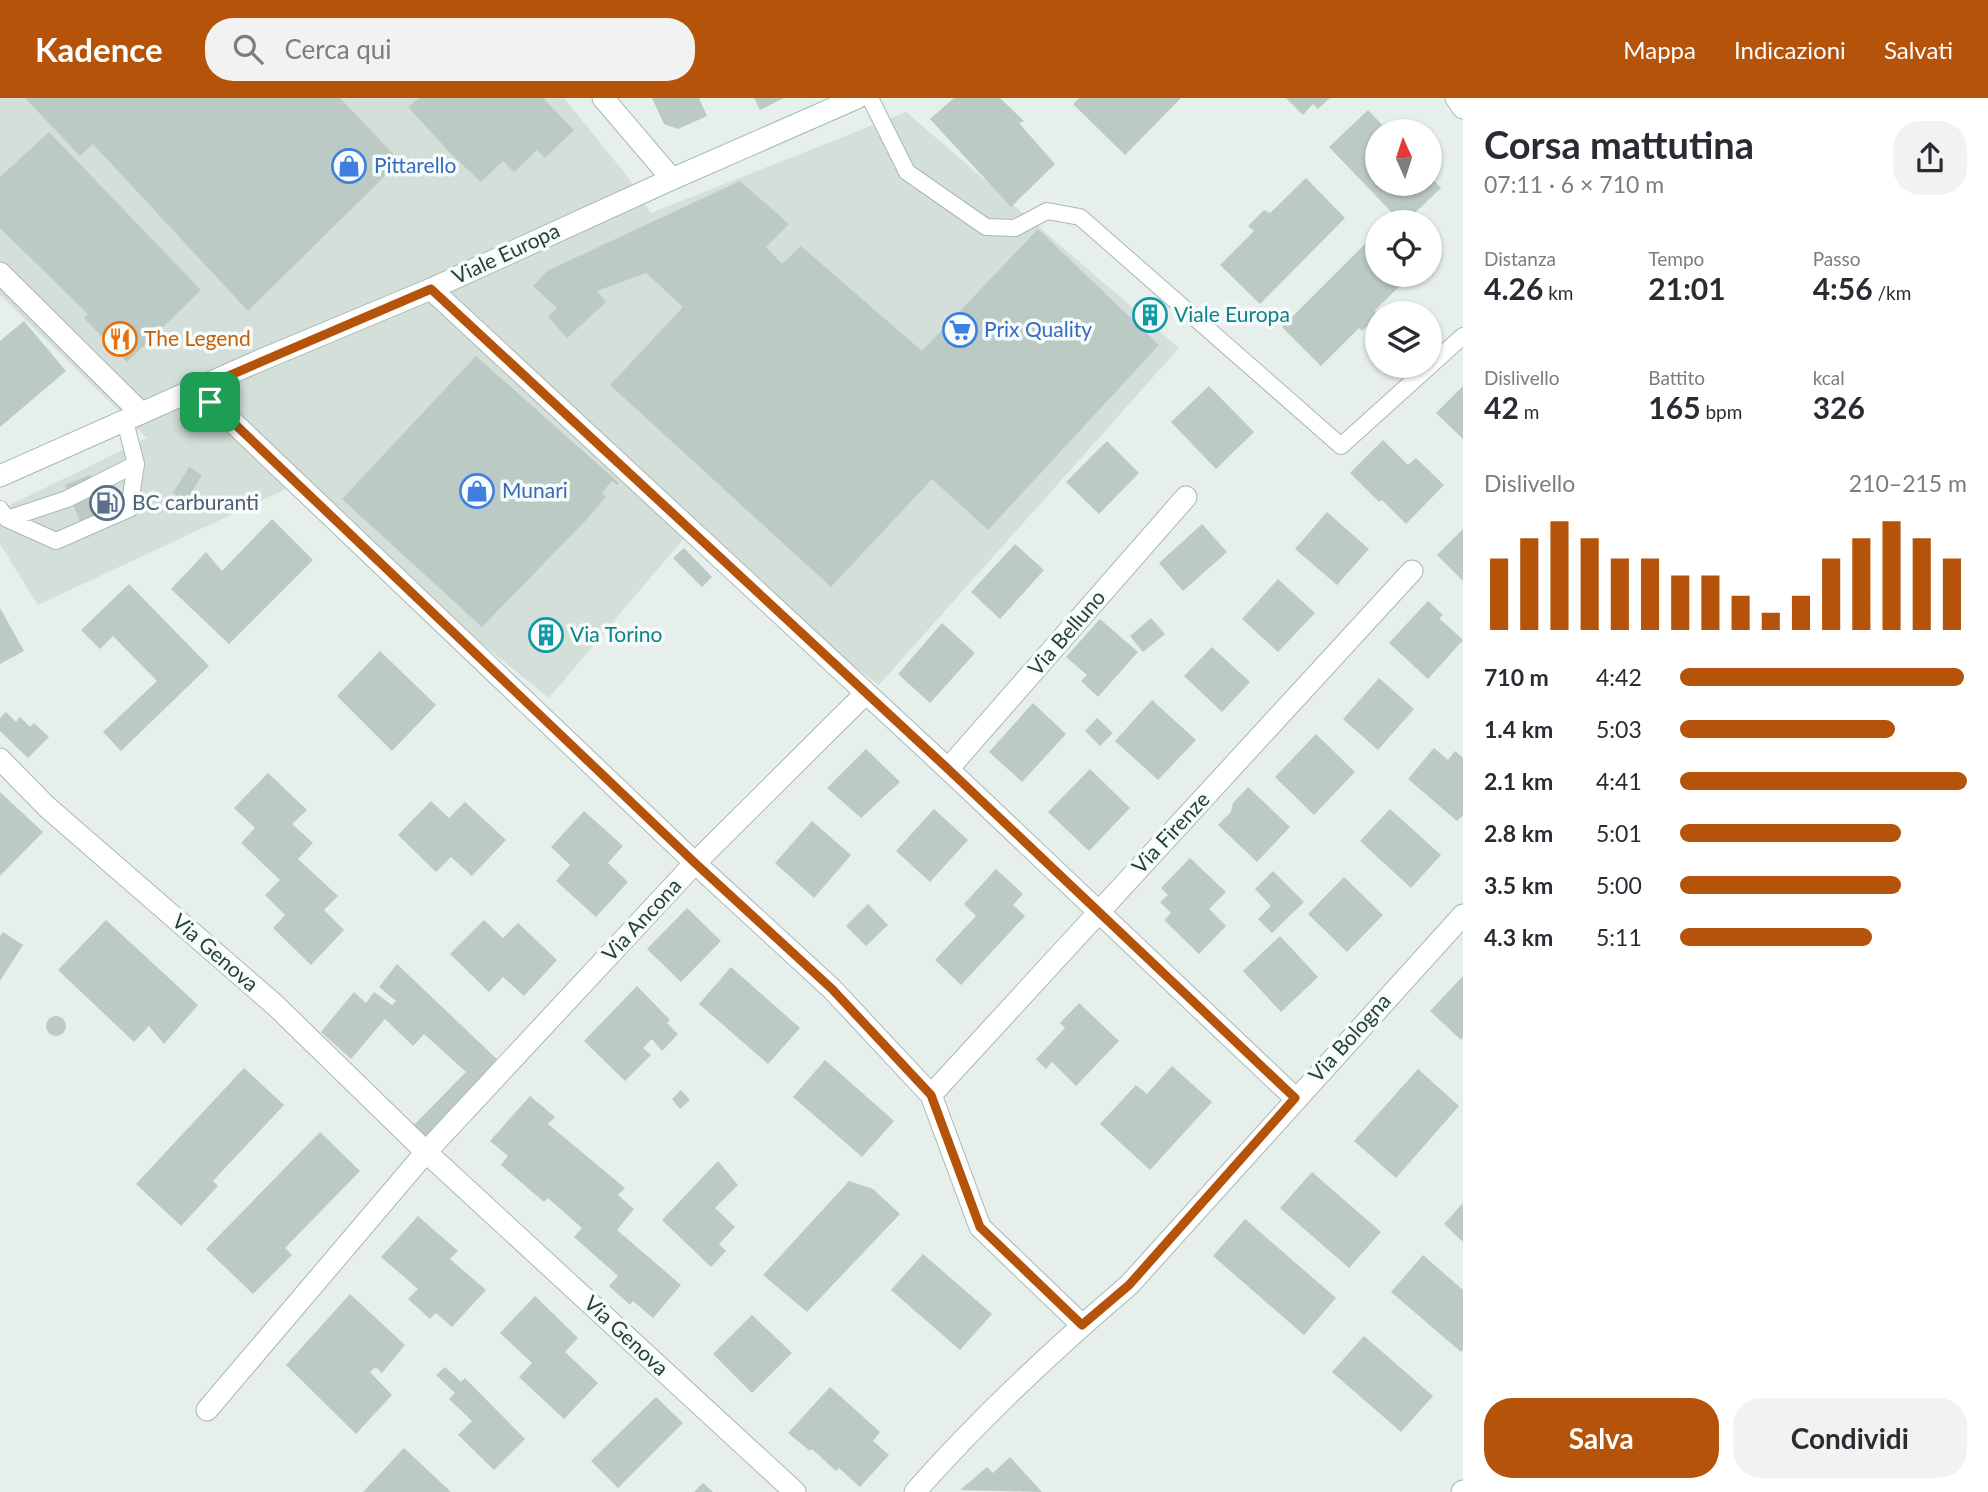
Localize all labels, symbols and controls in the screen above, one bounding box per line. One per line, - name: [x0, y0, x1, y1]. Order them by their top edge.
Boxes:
- search box: [205, 18, 695, 81]
- text: Kadence: [35, 29, 163, 69]
- icon: search: [229, 30, 267, 68]
- text: Cerca qui: [285, 33, 392, 65]
- text: Mappa: [1623, 35, 1696, 64]
- text: Indicazioni: [1734, 35, 1846, 64]
- text: Salvati: [1884, 35, 1953, 64]
- north arrow: [1365, 119, 1442, 196]
- map controls: [1365, 119, 1442, 378]
- text: Corsa mattutina: [1484, 121, 1754, 167]
- button: share: [1893, 121, 1967, 195]
- shop icon: Pittarello: [330, 147, 368, 185]
- place label: Pittarello: [374, 152, 457, 177]
- text: 07:11 · 6 × 710 m: [1484, 170, 1664, 198]
- button: locate: [1365, 210, 1442, 287]
- street label: Viale Europa: [448, 217, 563, 288]
- text: Distanza: [1484, 247, 1556, 270]
- text: Tempo: [1648, 247, 1704, 270]
- text: Passo: [1813, 247, 1860, 270]
- text: 4.26: [1484, 270, 1543, 306]
- text: 21:01: [1648, 270, 1726, 306]
- text: 4:56: [1813, 270, 1873, 306]
- text: km: [1543, 281, 1573, 304]
- text: /km: [1873, 281, 1911, 304]
- building icon: Viale Europa: [1131, 296, 1169, 334]
- place label: Viale Europa: [1174, 301, 1290, 326]
- button: layers: [1365, 301, 1442, 378]
- supermarket icon: Prix Quality: [941, 311, 979, 349]
- place label: Prix Quality: [984, 316, 1092, 341]
- restaurant icon: The Legend: [101, 320, 139, 358]
- place label: The Legend: [144, 325, 251, 350]
- text: Dislivello: [1484, 366, 1559, 389]
- text: Battito: [1648, 366, 1705, 389]
- text: kcal: [1813, 366, 1845, 389]
- pin: [180, 372, 240, 432]
- icon: arrive: [191, 383, 229, 421]
- text: 42: [1484, 389, 1519, 425]
- text: 165: [1648, 389, 1701, 425]
- text: 326: [1813, 389, 1865, 425]
- text: m: [1519, 400, 1539, 423]
- text: bpm: [1701, 400, 1742, 423]
- text: Dislivello: [1484, 469, 1575, 497]
- text: 210–215 m: [1849, 469, 1967, 497]
- shop icon: Munari: [458, 472, 496, 510]
- place label: Munari: [502, 477, 568, 502]
- fuel station icon: BC carburanti: [88, 484, 126, 522]
- place label: BC carburanti: [132, 489, 259, 514]
- street label: Via Belluno: [1022, 584, 1110, 680]
- building icon: Via Torino: [527, 616, 565, 654]
- place label: Via Torino: [570, 621, 663, 646]
- text: 710 m: [1484, 663, 1549, 691]
- text: 4:42: [1596, 663, 1642, 691]
- text: 1.4 km: [1484, 715, 1553, 743]
- text: 5:03: [1596, 715, 1642, 743]
- text: 2.1 km: [1484, 767, 1553, 795]
- text: 4:41: [1596, 767, 1642, 795]
- street label: Via Firenze: [1126, 786, 1214, 878]
- text: 2.8 km: [1484, 819, 1553, 847]
- text: 5:01: [1596, 819, 1642, 847]
- text: 3.5 km: [1484, 871, 1553, 899]
- text: 5:00: [1596, 871, 1642, 899]
- street label: Via Ancona: [596, 872, 686, 966]
- street label: Via Genova: [168, 908, 264, 996]
- text: 4.3 km: [1484, 923, 1553, 951]
- text: 5:11: [1596, 923, 1642, 951]
- street label: Via Bologna: [1303, 988, 1395, 1086]
- street label: Via Genova: [580, 1290, 674, 1380]
- button: Salva: [1484, 1398, 1719, 1478]
- button: Condividi: [1733, 1398, 1967, 1478]

